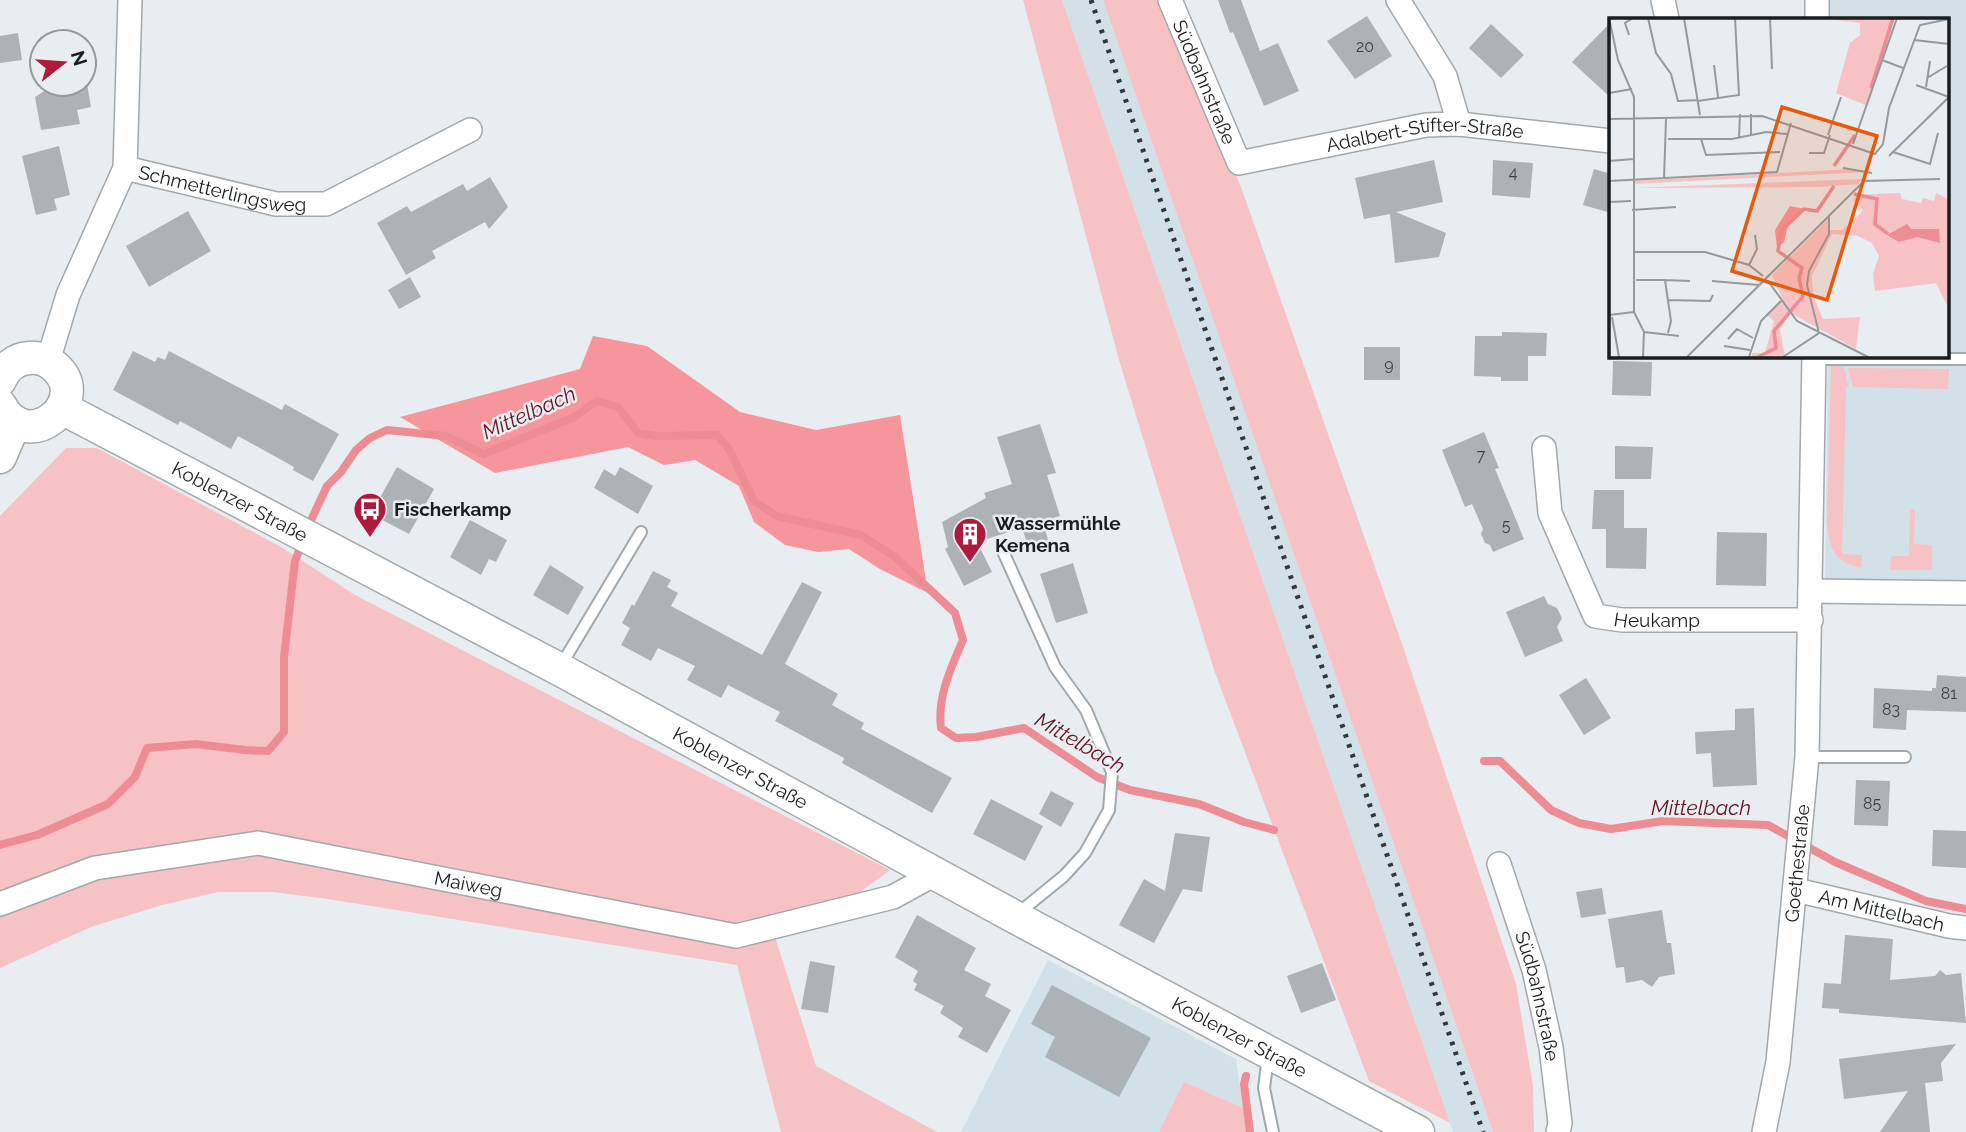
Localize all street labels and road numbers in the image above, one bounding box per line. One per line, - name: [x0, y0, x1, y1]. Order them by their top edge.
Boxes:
- street label: Südbahnstraße: [1169, 16, 1241, 148]
- street label: Adalbert-Stifter-Straße: [1324, 113, 1525, 156]
- street label: Schmetterlingsweg: [136, 161, 306, 217]
- street label: Koblenzer Straße: [168, 457, 311, 546]
- street label: Heukamp: [1613, 608, 1700, 632]
- street label: Koblenzer Straße: [669, 722, 812, 813]
- street label: Goethestraße: [1780, 803, 1813, 923]
- street label: Maiweg: [433, 867, 505, 901]
- street label: Am Mittelbach: [1817, 885, 1947, 936]
- street label: Südbahnstraße: [1511, 928, 1564, 1062]
- street label: Koblenzer Straße: [1168, 992, 1311, 1082]

